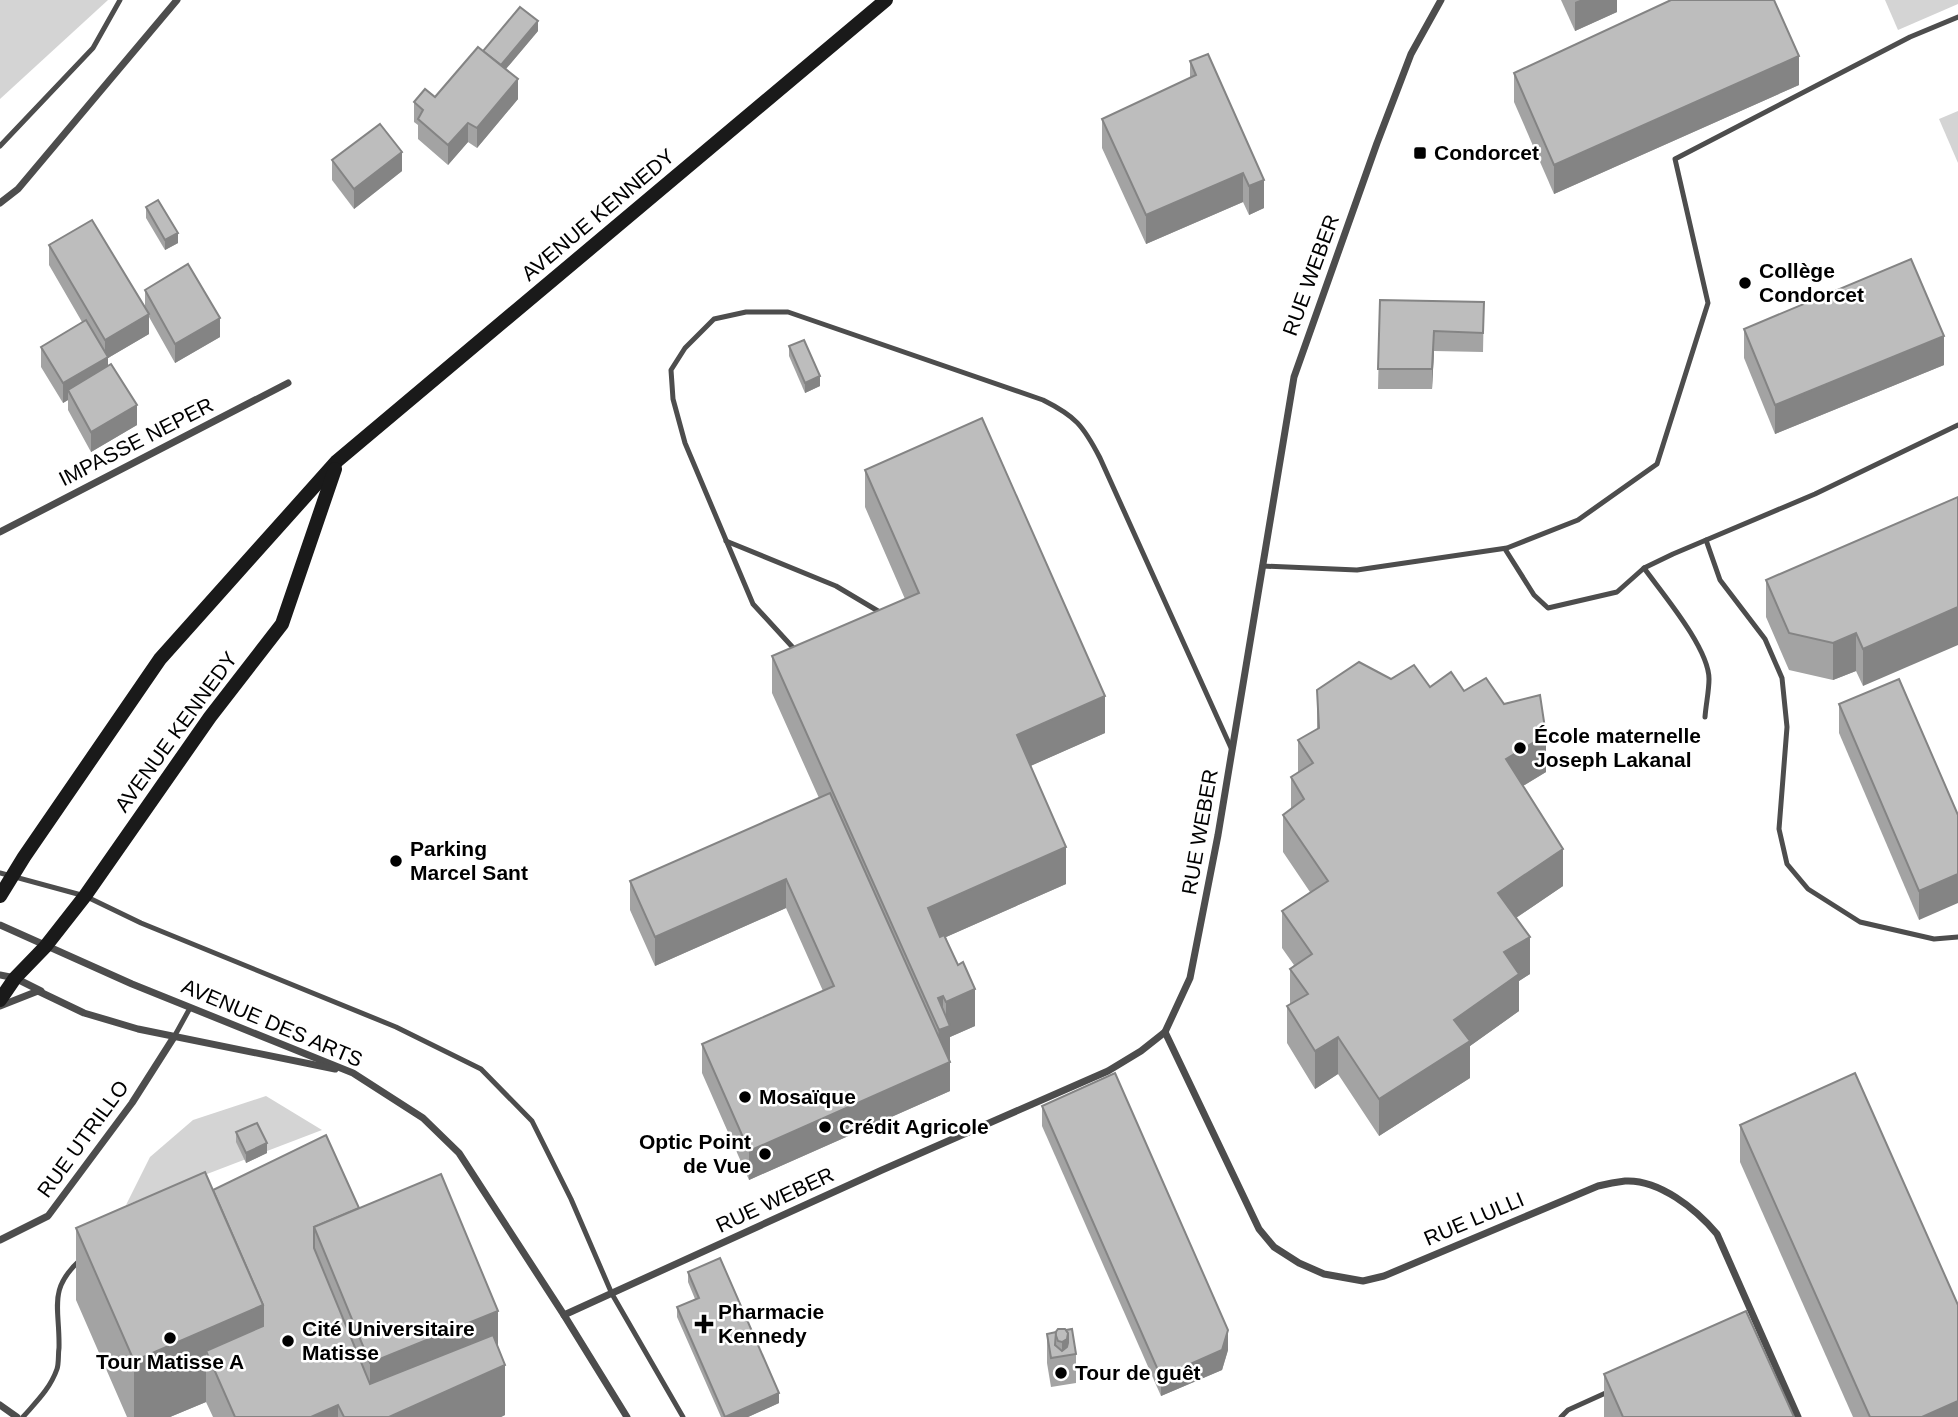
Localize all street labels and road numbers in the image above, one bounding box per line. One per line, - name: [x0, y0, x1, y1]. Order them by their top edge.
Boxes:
- street label: AVENUE KENNEDY: [517, 144, 679, 285]
- street label: RUE WEBER: [1278, 211, 1343, 339]
- street label: IMPASSE NEPER: [55, 393, 217, 490]
- street label: AVENUE KENNEDY: [110, 647, 241, 816]
- street label: RUE WEBER: [1177, 767, 1222, 897]
- street label: AVENUE DES ARTS: [178, 974, 366, 1071]
- street label: RUE UTRILLO: [32, 1076, 133, 1202]
- street label: RUE WEBER: [712, 1162, 837, 1237]
- street label: RUE LULLI: [1420, 1187, 1527, 1250]

